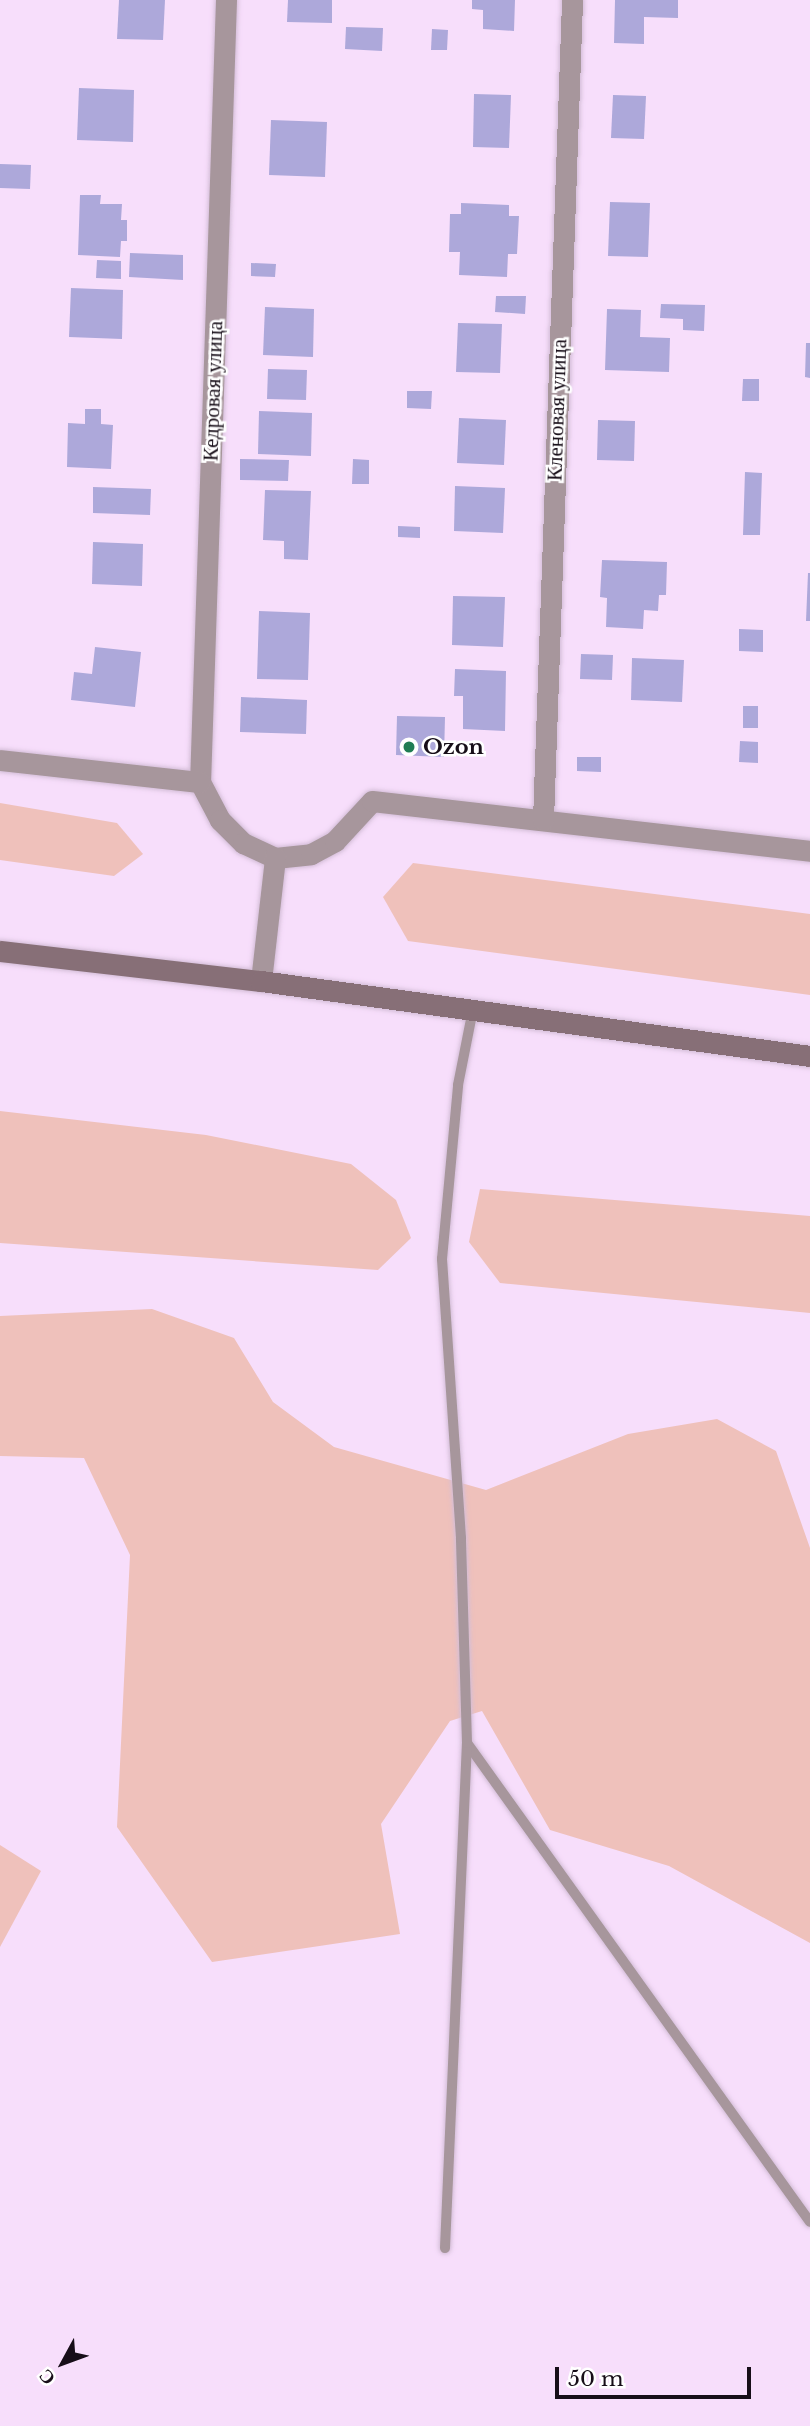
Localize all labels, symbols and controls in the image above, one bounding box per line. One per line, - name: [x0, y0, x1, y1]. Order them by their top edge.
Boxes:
- street label: Кедровая улица: [198, 320, 228, 462]
- street label: Кленовая улица: [542, 339, 572, 481]
- place label: Ozon: [423, 734, 484, 760]
- marker: Ozon: [401, 739, 417, 755]
- north arrow: [28, 2328, 98, 2398]
- scale bar: [558, 2352, 754, 2396]
- text: С: [34, 2364, 60, 2390]
- text: 50 m: [568, 2366, 623, 2392]

